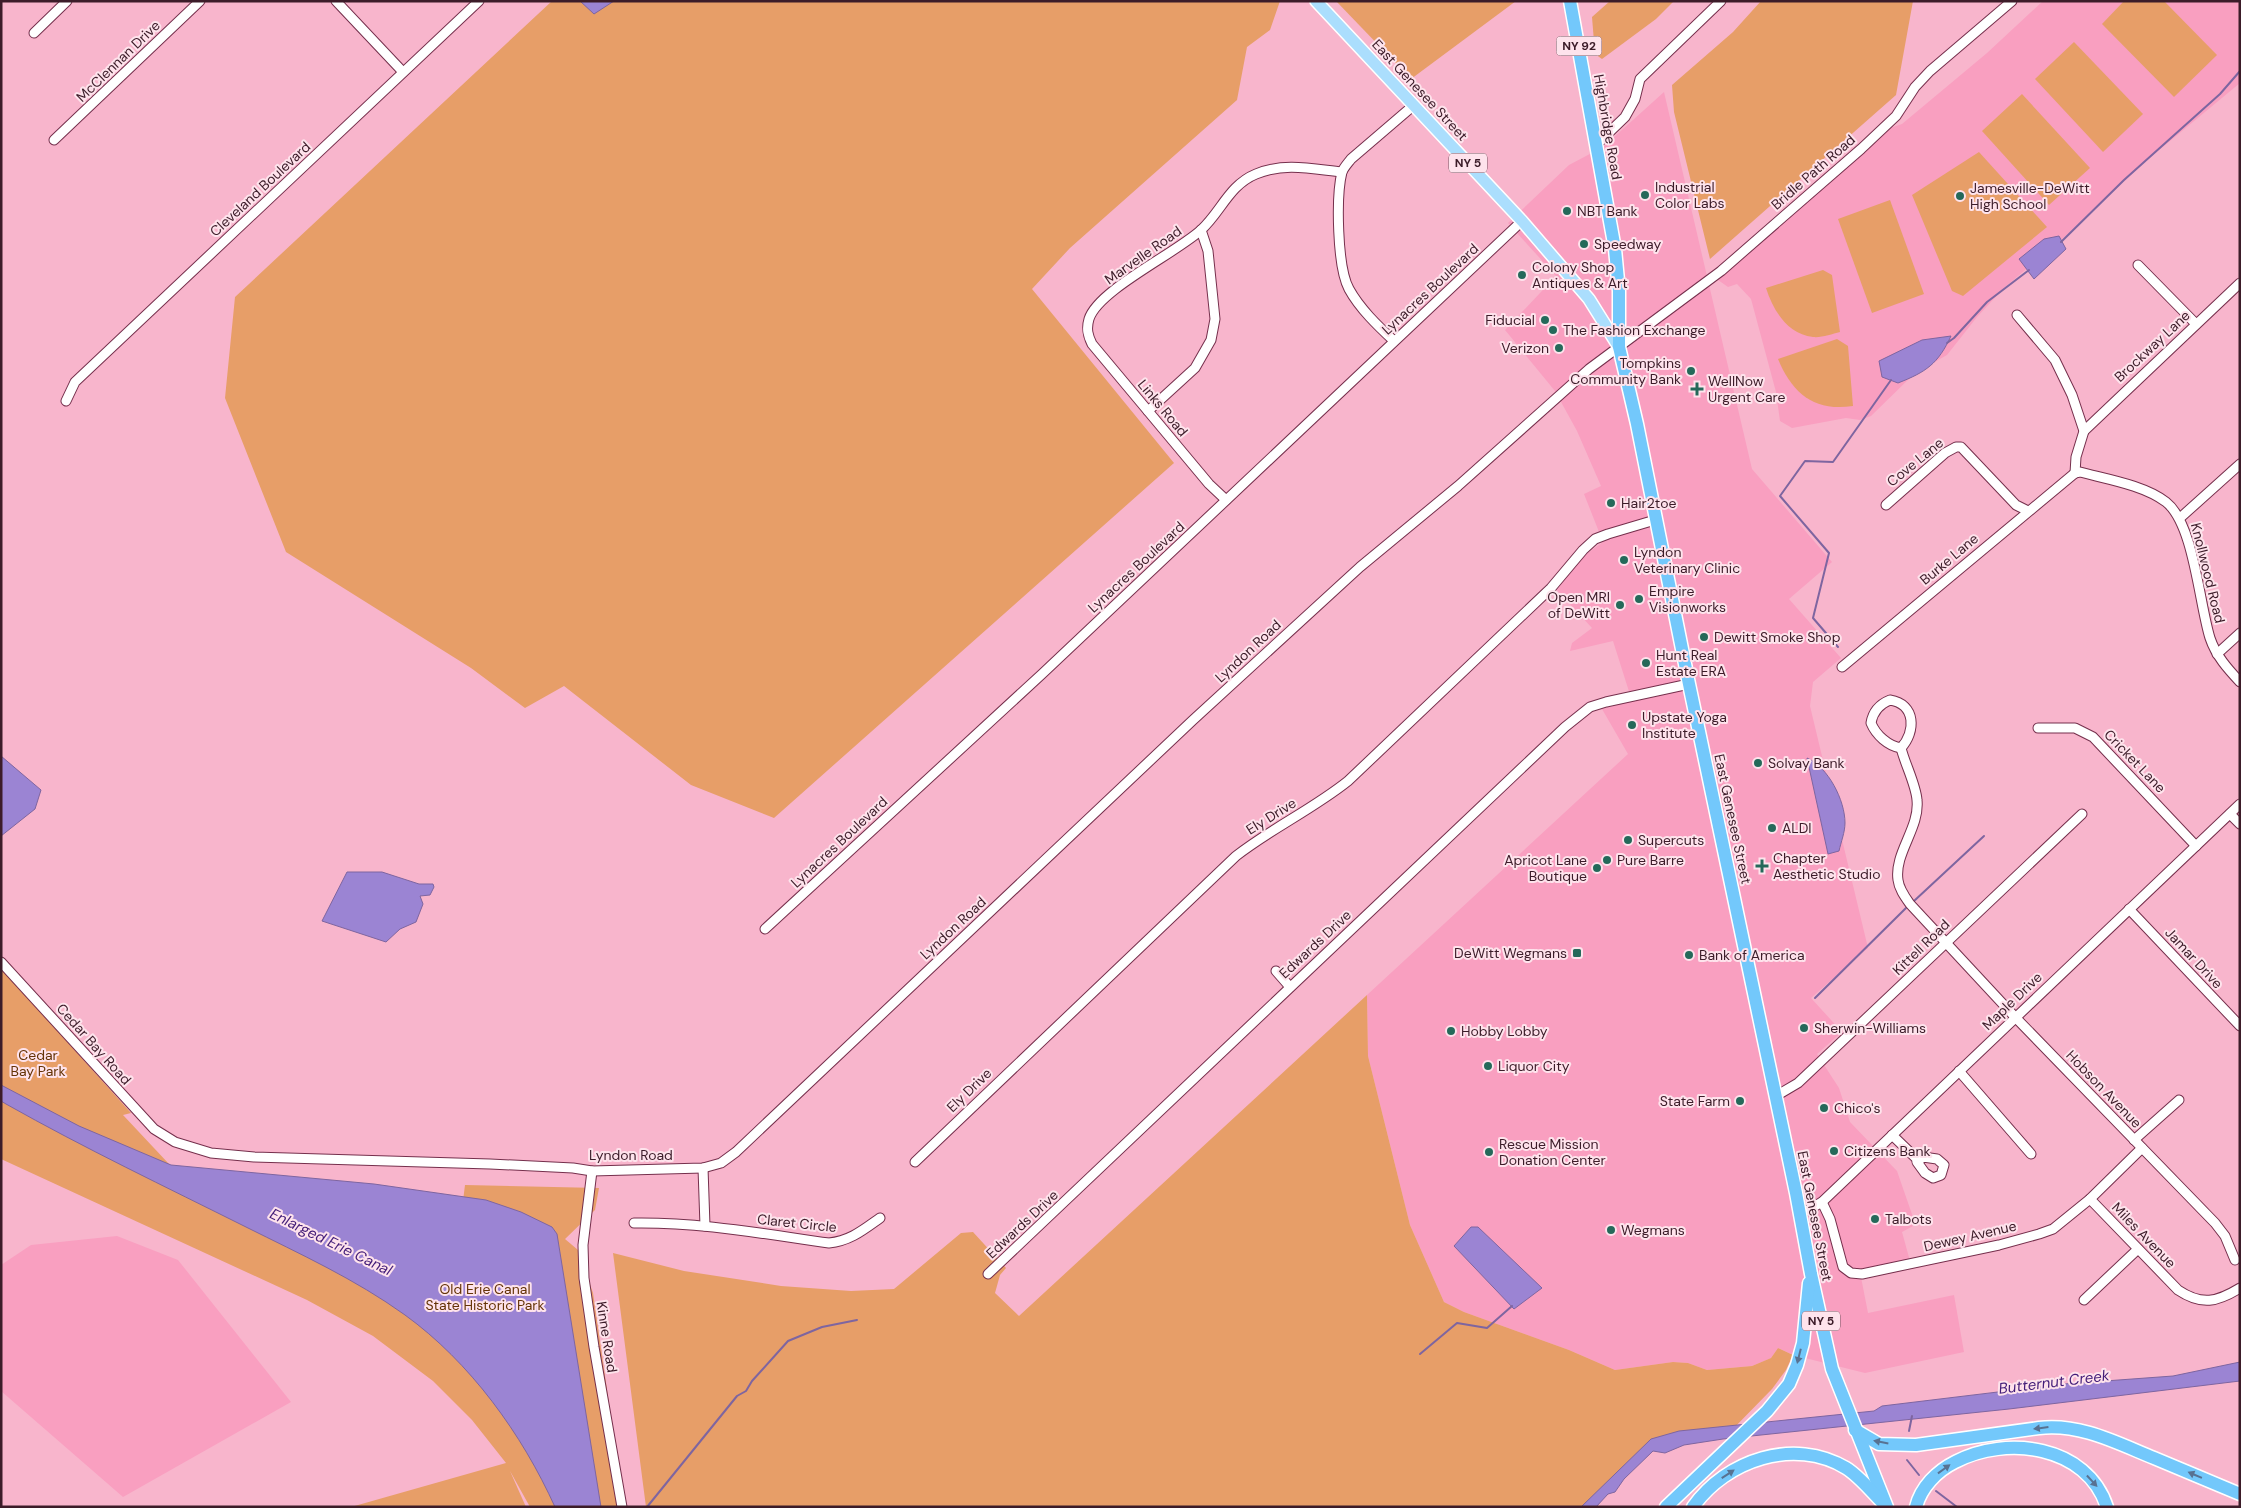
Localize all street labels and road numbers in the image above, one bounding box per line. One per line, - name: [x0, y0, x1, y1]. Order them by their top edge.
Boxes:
- street label: McClennan Drive: [72, 16, 164, 106]
- street label: East Genesee Street: [1368, 35, 1472, 145]
- road number: NY 92: [1556, 36, 1602, 56]
- street label: Highbridge Road: [1590, 73, 1626, 181]
- street label: Bridle Path Road: [1767, 131, 1859, 213]
- street label: Cleveland Boulevard: [206, 138, 314, 240]
- road number: NY 5: [1449, 154, 1487, 172]
- street label: Marvelle Road: [1101, 222, 1185, 288]
- street label: Lynacres Boulevard: [1378, 240, 1482, 338]
- street label: Brockway Lane: [2110, 306, 2194, 386]
- street label: Links Road: [1134, 376, 1192, 440]
- street label: Cove Lane: [1883, 434, 1947, 490]
- street label: Lynacres Boulevard: [1084, 518, 1188, 616]
- street label: Knollwood Road: [2187, 521, 2229, 625]
- street label: Burke Lane: [1916, 529, 1982, 589]
- street label: Lyndon Road: [1211, 616, 1285, 686]
- street label: Cricket Lane: [2100, 726, 2170, 796]
- street label: East Genesee Street: [1710, 752, 1756, 886]
- street label: Lynacres Boulevard: [787, 793, 891, 891]
- street label: Ely Drive: [1243, 794, 1299, 838]
- street label: Lyndon Road: [916, 893, 990, 963]
- street label: Edwards Drive: [1275, 906, 1355, 982]
- street label: Kittell Road: [1889, 915, 1953, 979]
- street label: Jamar Drive: [2161, 924, 2227, 992]
- street label: Maple Drive: [1978, 968, 2046, 1034]
- street label: Cedar Bay Road: [53, 1000, 135, 1088]
- street label: Hobson Avenue: [2062, 1046, 2146, 1132]
- street label: Ely Drive: [943, 1064, 995, 1116]
- street label: Lyndon Road: [589, 1146, 673, 1164]
- street label: East Genesee Street: [1794, 1149, 1836, 1283]
- street label: Edwards Drive: [982, 1186, 1062, 1262]
- street label: Miles Avenue: [2108, 1198, 2180, 1272]
- street label: Claret Circle: [756, 1210, 838, 1236]
- street label: Dewey Avenue: [1922, 1217, 2018, 1255]
- street label: Kinne Road: [592, 1300, 622, 1374]
- road number: NY 5: [1802, 1312, 1840, 1330]

